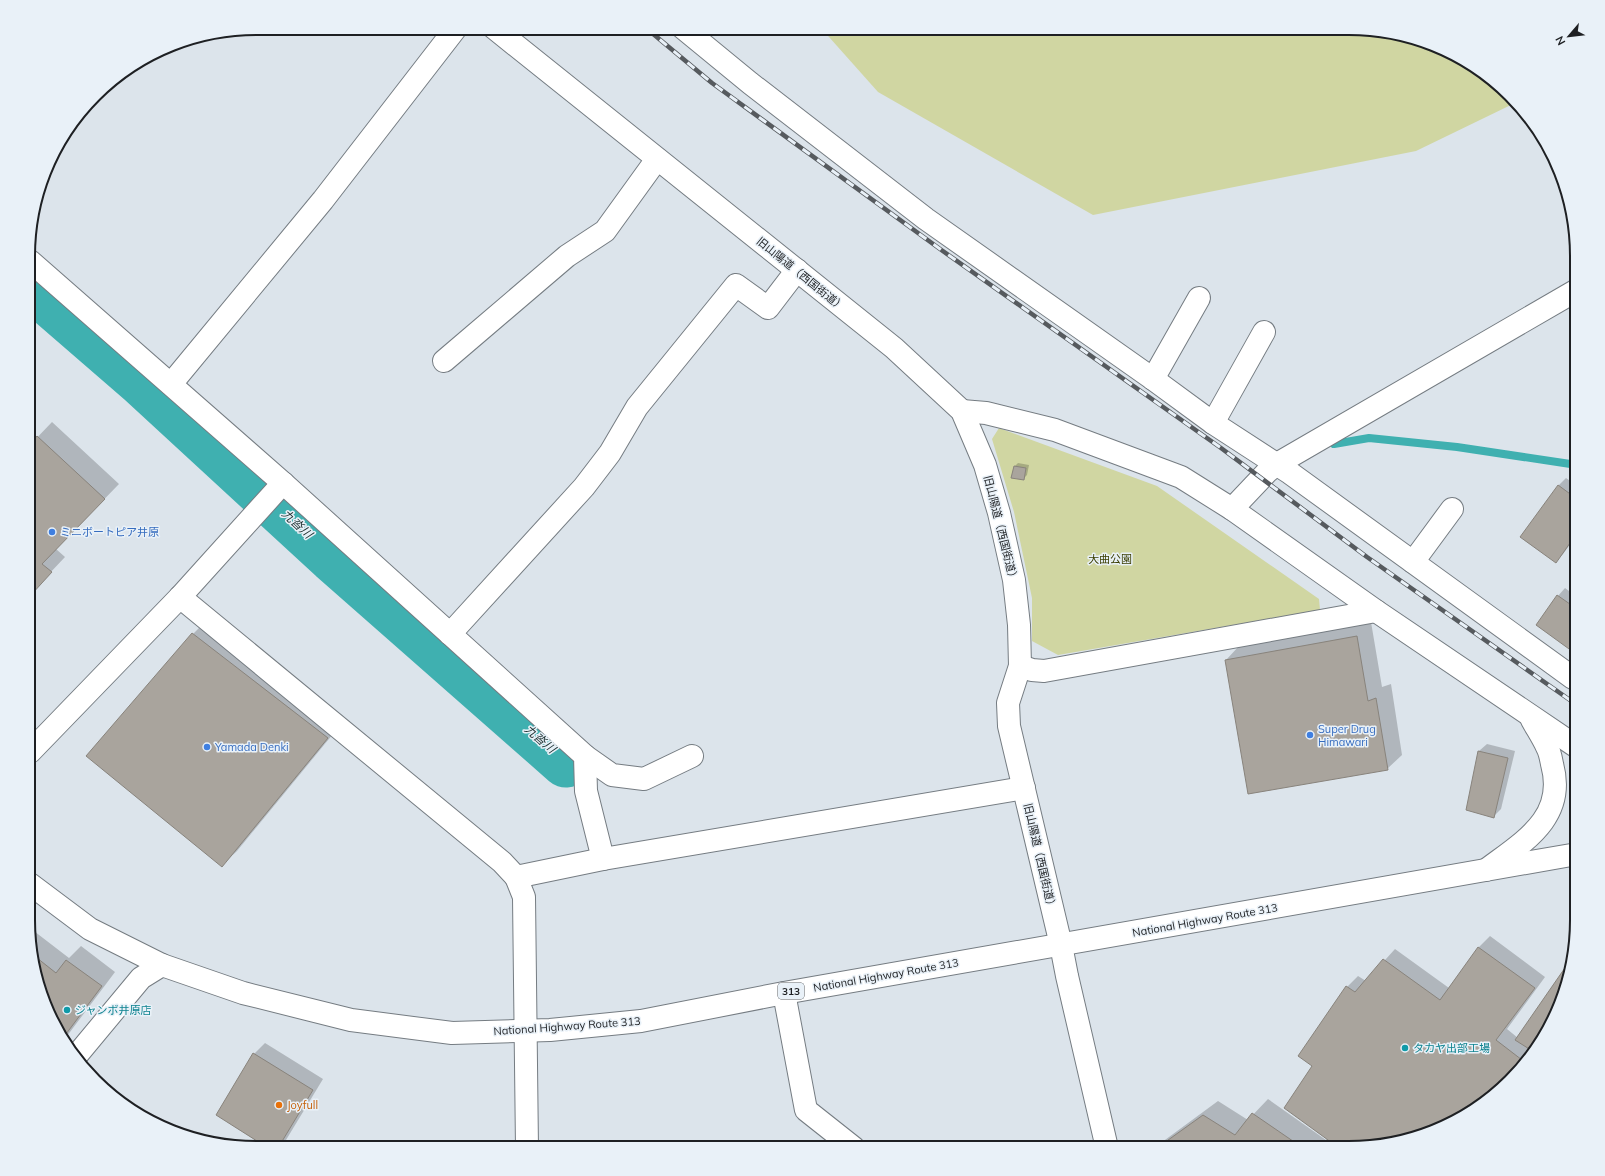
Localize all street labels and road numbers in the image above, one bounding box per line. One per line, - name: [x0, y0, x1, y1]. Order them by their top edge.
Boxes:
- street label: 旧山陽道（西国街道）: [754, 234, 848, 314]
- street label: 旧山陽道（西国街道）: [981, 474, 1021, 584]
- street label: 旧山陽道（西国街道）: [1021, 802, 1059, 912]
- street label: National Highway Route 313: [1131, 900, 1279, 940]
- street label: National Highway Route 313: [812, 955, 960, 995]
- road number: 313: [778, 983, 804, 999]
- street label: National Highway Route 313: [493, 1014, 641, 1038]

